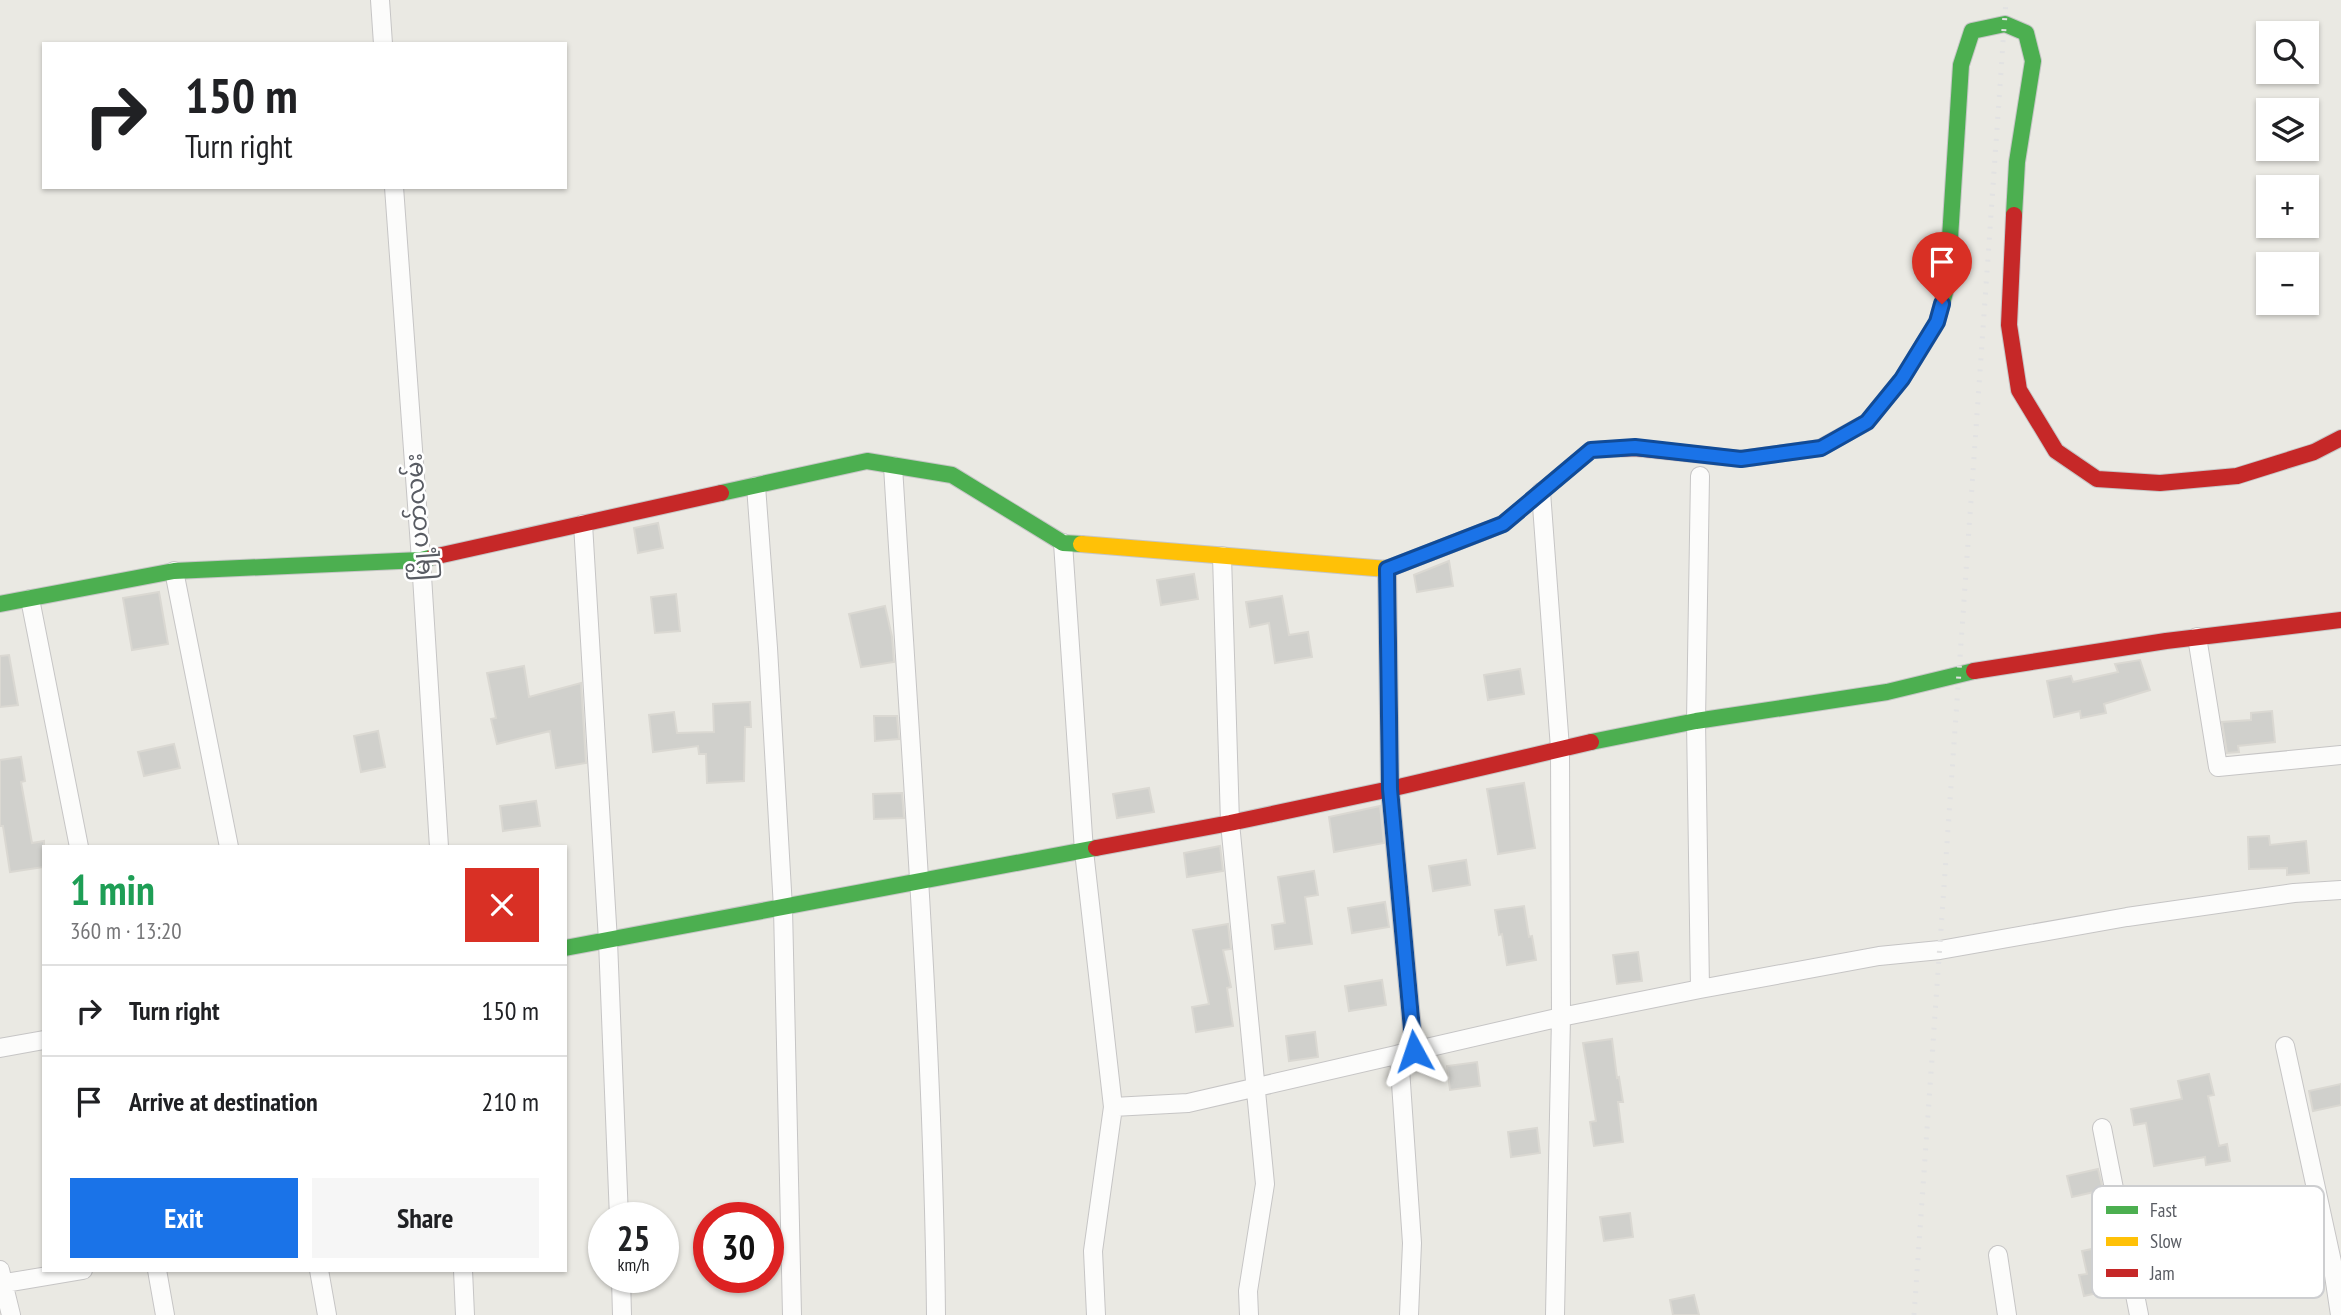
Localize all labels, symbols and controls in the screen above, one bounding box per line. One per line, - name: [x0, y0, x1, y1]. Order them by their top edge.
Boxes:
- map controls: [2256, 21, 2319, 315]
- button: search: [2256, 21, 2319, 84]
- text: 150 m: [185, 63, 298, 127]
- icon: right: [70, 70, 161, 161]
- button: layers: [2256, 98, 2319, 161]
- text: Turn right: [185, 125, 293, 167]
- button: +: [2256, 175, 2319, 238]
- pin: [1912, 232, 1972, 304]
- icon: arrive: [1923, 243, 1961, 281]
- button: −: [2256, 252, 2319, 315]
- street label: မြို့ပတ်လမ်း: [398, 452, 441, 582]
- text: 1 min: [70, 862, 155, 917]
- button: close: [465, 868, 539, 942]
- text: 360 m · 13:20: [70, 916, 182, 945]
- icon: right: [70, 992, 108, 1030]
- text: Turn right: [129, 994, 220, 1027]
- text: 150 m: [481, 994, 539, 1027]
- position arrow: [1377, 1014, 1451, 1088]
- icon: arrive: [70, 1083, 108, 1121]
- text: Arrive at destination: [129, 1085, 318, 1118]
- text: 210 m: [481, 1085, 539, 1118]
- button: Exit: [70, 1178, 298, 1258]
- button: Share: [312, 1178, 539, 1258]
- legend: [2092, 1186, 2324, 1298]
- text: Fast: [2150, 1198, 2178, 1222]
- speed limit sign: 30: [693, 1202, 784, 1293]
- text: 25: [617, 1215, 650, 1261]
- text: Slow: [2150, 1229, 2183, 1253]
- text: km/h: [618, 1253, 649, 1276]
- text: Jam: [2149, 1261, 2175, 1285]

